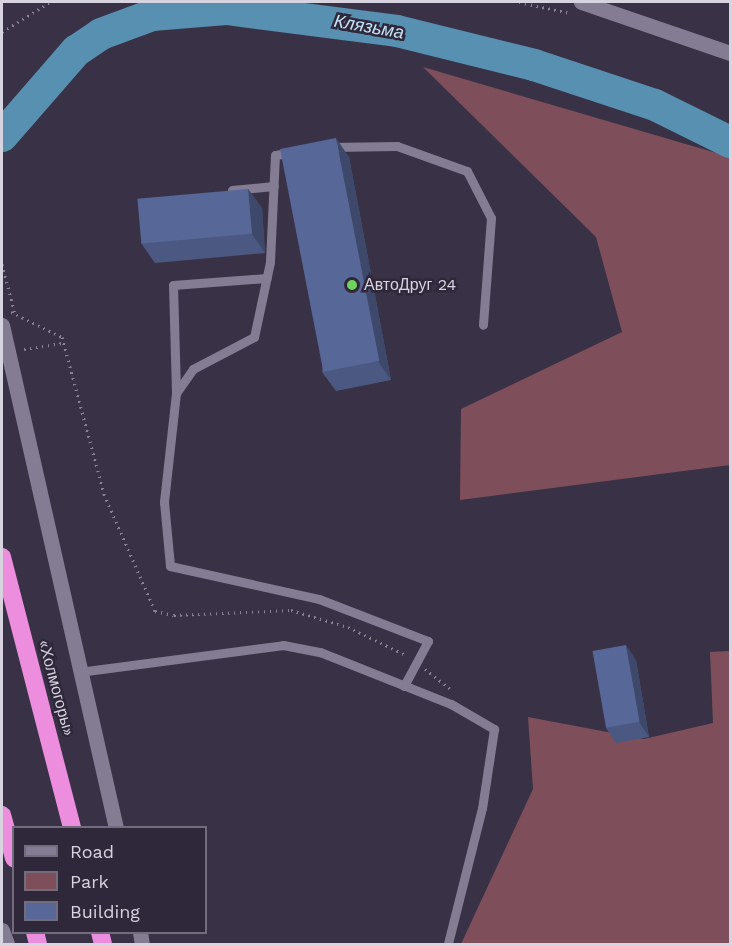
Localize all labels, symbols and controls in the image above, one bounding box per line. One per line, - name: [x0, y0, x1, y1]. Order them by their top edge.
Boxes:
- water label: Клязьма: [332, 10, 406, 44]
- place label: АвтоДруг 24: [364, 275, 456, 295]
- marker: АвтоДруг 24: [345, 278, 359, 292]
- street label: «Холмогоры»: [34, 638, 78, 738]
- legend: [12, 826, 207, 934]
- text: Road: [70, 841, 114, 862]
- text: Park: [70, 871, 109, 892]
- text: Building: [70, 901, 140, 922]

